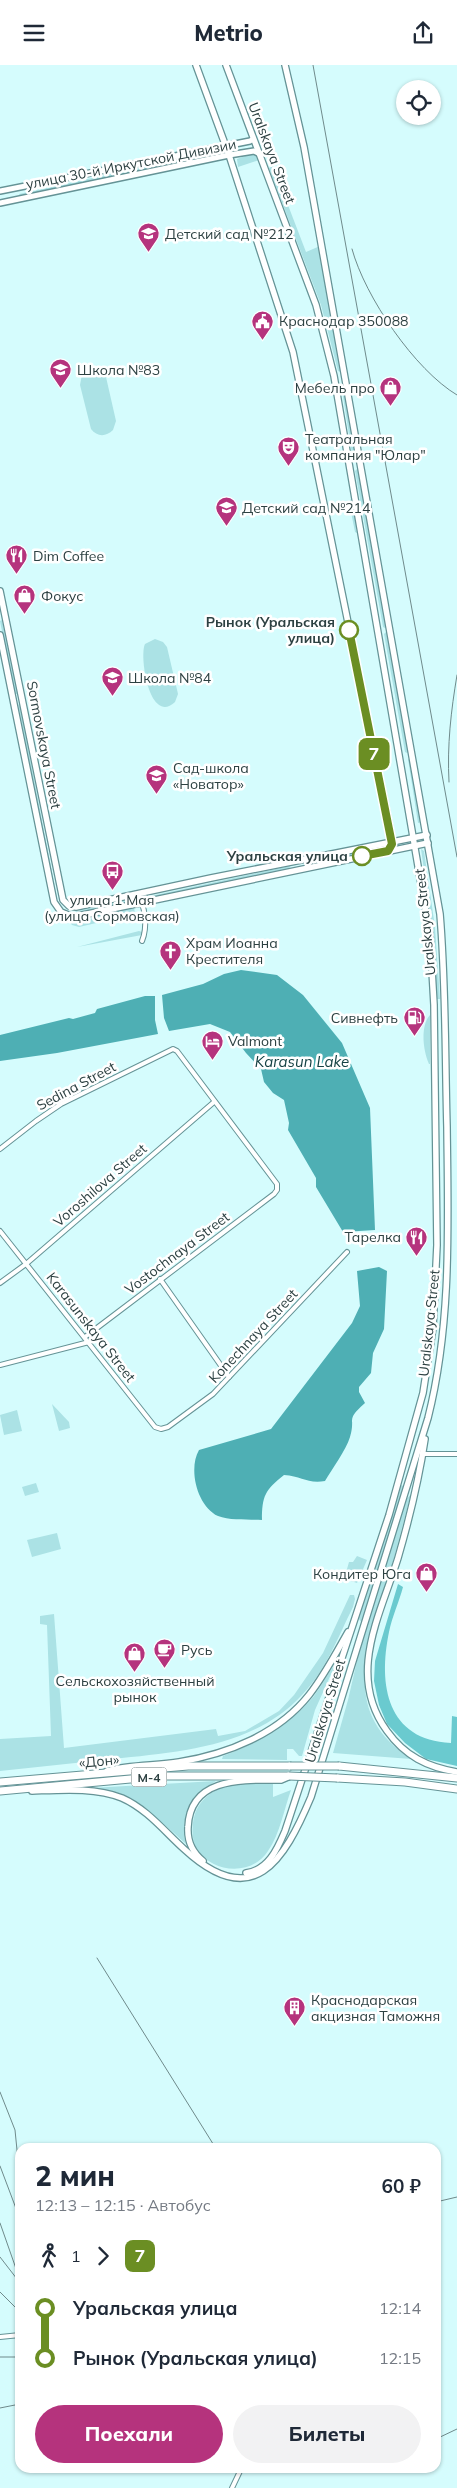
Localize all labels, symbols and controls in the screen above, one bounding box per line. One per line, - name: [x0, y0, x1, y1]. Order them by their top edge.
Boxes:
- icon: menu: [20, 19, 48, 47]
- text: Metrio: [194, 19, 263, 47]
- icon: share: [409, 19, 437, 47]
- map controls: [396, 80, 441, 125]
- button: locate: [396, 80, 441, 125]
- street label: Uralskaya Street: [244, 100, 300, 206]
- street label: улица 30-й Иркутской Дивизии: [24, 135, 238, 193]
- school or university icon: Детский сад №212: [137, 222, 161, 253]
- place label: Детский сад №212: [165, 225, 293, 243]
- public building icon: Краснодар 350088: [251, 309, 275, 340]
- place label: Краснодар 350088: [279, 312, 409, 330]
- school or university icon: Школа №83: [49, 358, 73, 389]
- place label: Школа №83: [77, 361, 160, 379]
- shop icon: Мебель про: [379, 376, 403, 407]
- place label: Мебель про: [295, 379, 375, 397]
- place label: Театральная компания "Юлар": [305, 430, 426, 464]
- theatre icon: Театральная компания "Юлар": [277, 435, 301, 466]
- school or university icon: Детский сад №214: [214, 496, 238, 527]
- place label: Детский сад №214: [242, 499, 371, 517]
- restaurant icon: Dim Coffee: [5, 544, 29, 575]
- place label: Dim Coffee: [33, 547, 104, 565]
- shop icon: Фокус: [13, 584, 37, 615]
- place label: Фокус: [41, 587, 83, 605]
- place label: Рынок (Уральская улица): [206, 613, 335, 647]
- marker: Рынок (Уральская улица): [339, 620, 359, 640]
- school or university icon: Школа №84: [100, 666, 124, 697]
- place label: Школа №84: [128, 669, 212, 687]
- street label: Sormovskaya Street: [23, 680, 65, 810]
- line badge: 7: [358, 738, 390, 770]
- text: 7: [369, 742, 379, 765]
- place label: Сад-школа «Новатор»: [173, 759, 249, 793]
- school or university icon: Сад-школа «Новатор»: [145, 764, 169, 795]
- marker: Уральская улица: [352, 846, 372, 866]
- place label: Уральская улица: [226, 847, 348, 865]
- bus stop icon: улица 1 Мая (улица Сормовская): [100, 860, 124, 891]
- street label: Uralskaya Street: [410, 868, 440, 976]
- place label: улица 1 Мая (улица Сормовская): [44, 891, 180, 925]
- place label: Храм Иоанна Крестителя: [186, 934, 278, 968]
- church icon: Храм Иоанна Крестителя: [158, 939, 182, 970]
- fuel station icon: Сивнефть: [402, 1006, 426, 1037]
- place label: Сивнефть: [331, 1009, 398, 1027]
- hotel icon: Valmont: [200, 1029, 224, 1060]
- place label: Valmont: [228, 1032, 282, 1050]
- water label: Karasun Lake: [255, 1052, 349, 1071]
- street label: Sedina Street: [33, 1058, 119, 1114]
- street label: Voroshilova Street: [50, 1140, 150, 1230]
- street label: Vostochnaya Street: [121, 1208, 233, 1298]
- restaurant icon: Тарелка: [405, 1225, 429, 1256]
- place label: Тарелка: [344, 1228, 401, 1246]
- street label: Karasunskaya Street: [43, 1269, 140, 1386]
- street label: Uralskaya Street: [414, 1269, 444, 1377]
- street label: Konechnaya Street: [205, 1285, 301, 1387]
- shop icon: Кондитер Юга: [415, 1562, 439, 1593]
- place label: Кондитер Юга: [313, 1565, 411, 1583]
- cafe icon: Русь: [153, 1638, 177, 1669]
- shop icon: Сельскохозяйственный рынок: [123, 1641, 147, 1672]
- place label: Русь: [181, 1641, 213, 1659]
- street label: Uralskaya Street: [301, 1657, 349, 1765]
- place label: Сельскохозяйственный рынок: [56, 1672, 214, 1706]
- street label: «Дон»: [78, 1750, 120, 1772]
- road number: М-4: [132, 1767, 166, 1786]
- place label: Краснодарская акцизная Таможня: [311, 1991, 440, 2025]
- building icon: Краснодарская акцизная Таможня: [283, 1996, 307, 2027]
- text: 2 мин: [35, 2158, 115, 2193]
- text: 60 ₽: [382, 2174, 421, 2198]
- text: 12:13 – 12:15 · Автобус: [35, 2195, 211, 2215]
- icon: walk: [35, 2242, 63, 2270]
- icon: forward: [89, 2242, 117, 2270]
- text: 7: [135, 2244, 145, 2267]
- text: 1: [71, 2246, 81, 2266]
- text: Уральская улица: [73, 2296, 237, 2320]
- text: 12:14: [379, 2298, 421, 2318]
- text: Рынок (Уральская улица): [73, 2346, 318, 2370]
- text: 12:15: [379, 2348, 421, 2368]
- button: Поехали: [35, 2405, 223, 2463]
- button: Билеты: [233, 2405, 421, 2463]

